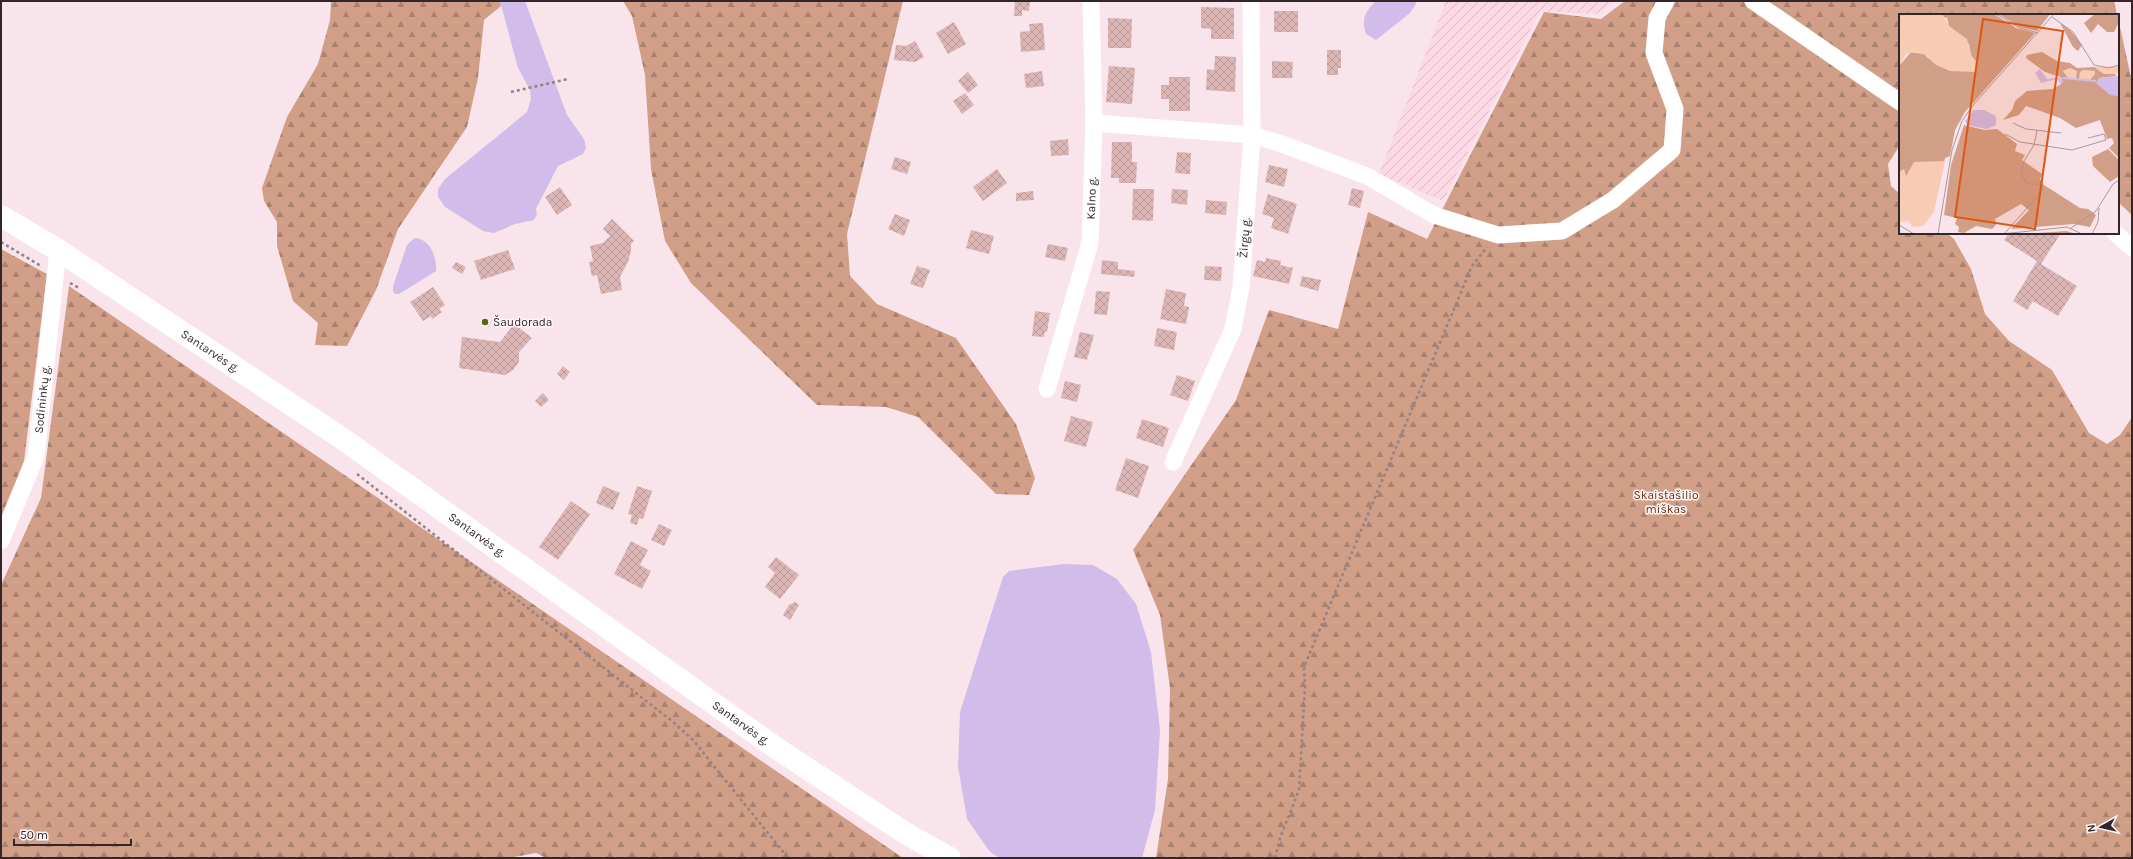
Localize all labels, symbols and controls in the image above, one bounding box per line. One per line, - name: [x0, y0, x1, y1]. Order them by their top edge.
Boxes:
- inset map: [1899, 14, 2119, 234]
- street label: Kalno g.: [1084, 177, 1099, 220]
- street label: Žirgų g.: [1235, 217, 1253, 259]
- place label: Šaudorada: [493, 314, 552, 329]
- marker: Šaudorada: [480, 317, 490, 327]
- street label: Santarvės g.: [178, 327, 242, 375]
- street label: Sodininkų g.: [31, 364, 53, 434]
- park label: Skaistašilio miškas: [1634, 488, 1699, 516]
- street label: Santarvės g.: [446, 510, 508, 560]
- street label: Santarvės g.: [709, 698, 772, 748]
- north arrow: [2081, 807, 2121, 847]
- scale bar: [14, 821, 131, 847]
- text: N: [2085, 824, 2099, 833]
- text: 50 m: [20, 828, 48, 842]

